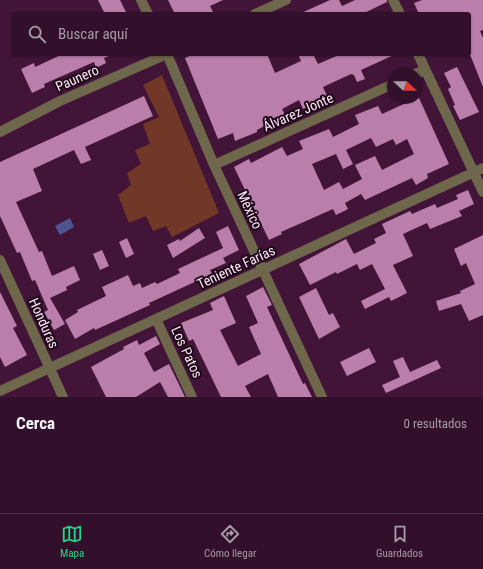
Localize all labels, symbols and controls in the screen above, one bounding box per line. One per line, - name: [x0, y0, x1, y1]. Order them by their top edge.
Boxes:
- search box: [12, 12, 471, 56]
- icon: search: [26, 23, 48, 45]
- text: Buscar aquí: [58, 25, 128, 43]
- street label: Paunero: [53, 61, 101, 95]
- north arrow: [387, 68, 423, 104]
- street label: Álvarez Jonte: [260, 88, 336, 135]
- street label: México: [234, 188, 266, 232]
- street label: Teniente Farías: [194, 242, 278, 292]
- street label: Honduras: [26, 295, 62, 351]
- street label: Los Patos: [168, 324, 206, 380]
- text: Cerca: [16, 413, 55, 433]
- text: 0 resultados: [403, 416, 467, 431]
- tab: Mapa: [60, 523, 84, 560]
- tab: Cómo llegar: [204, 523, 256, 560]
- tab: Guardados: [376, 523, 423, 560]

